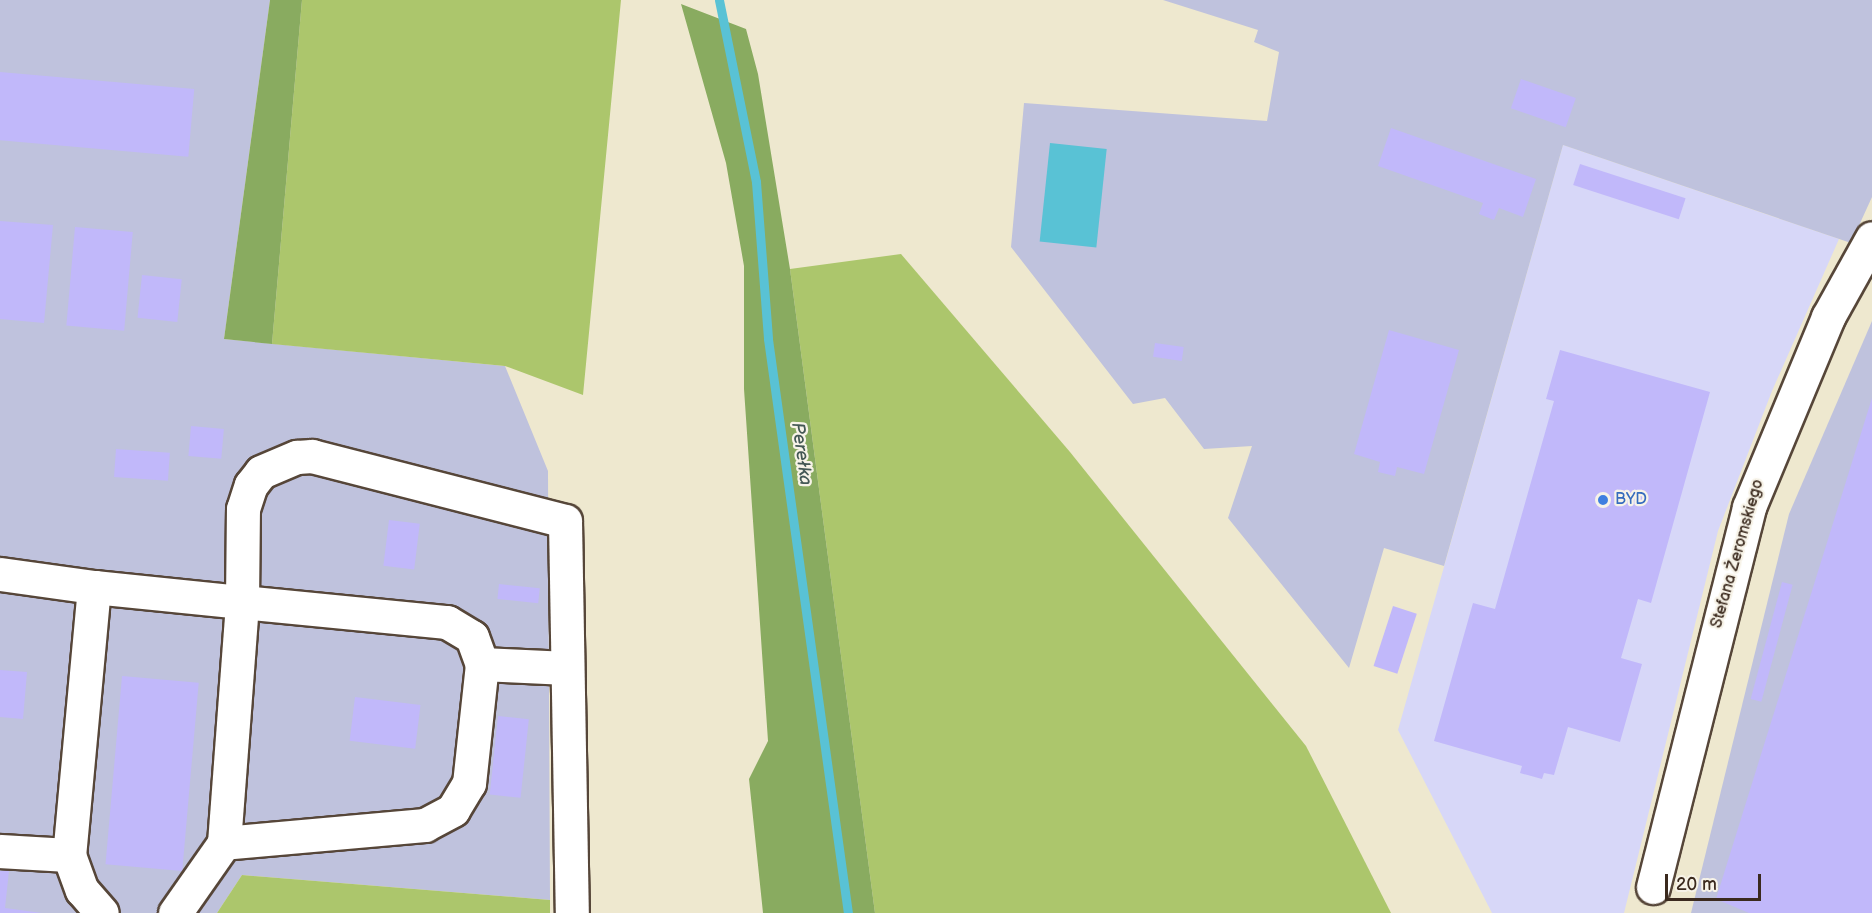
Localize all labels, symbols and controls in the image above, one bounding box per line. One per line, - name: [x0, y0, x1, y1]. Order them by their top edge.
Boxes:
- water label: Perełka: [786, 421, 816, 487]
- street label: Stefana Żeromskiego: [1708, 477, 1768, 631]
- place label: BYD: [1615, 490, 1647, 510]
- marker: BYD: [1596, 493, 1610, 507]
- scale bar: [1668, 862, 1764, 900]
- text: 20 m: [1676, 874, 1717, 895]

